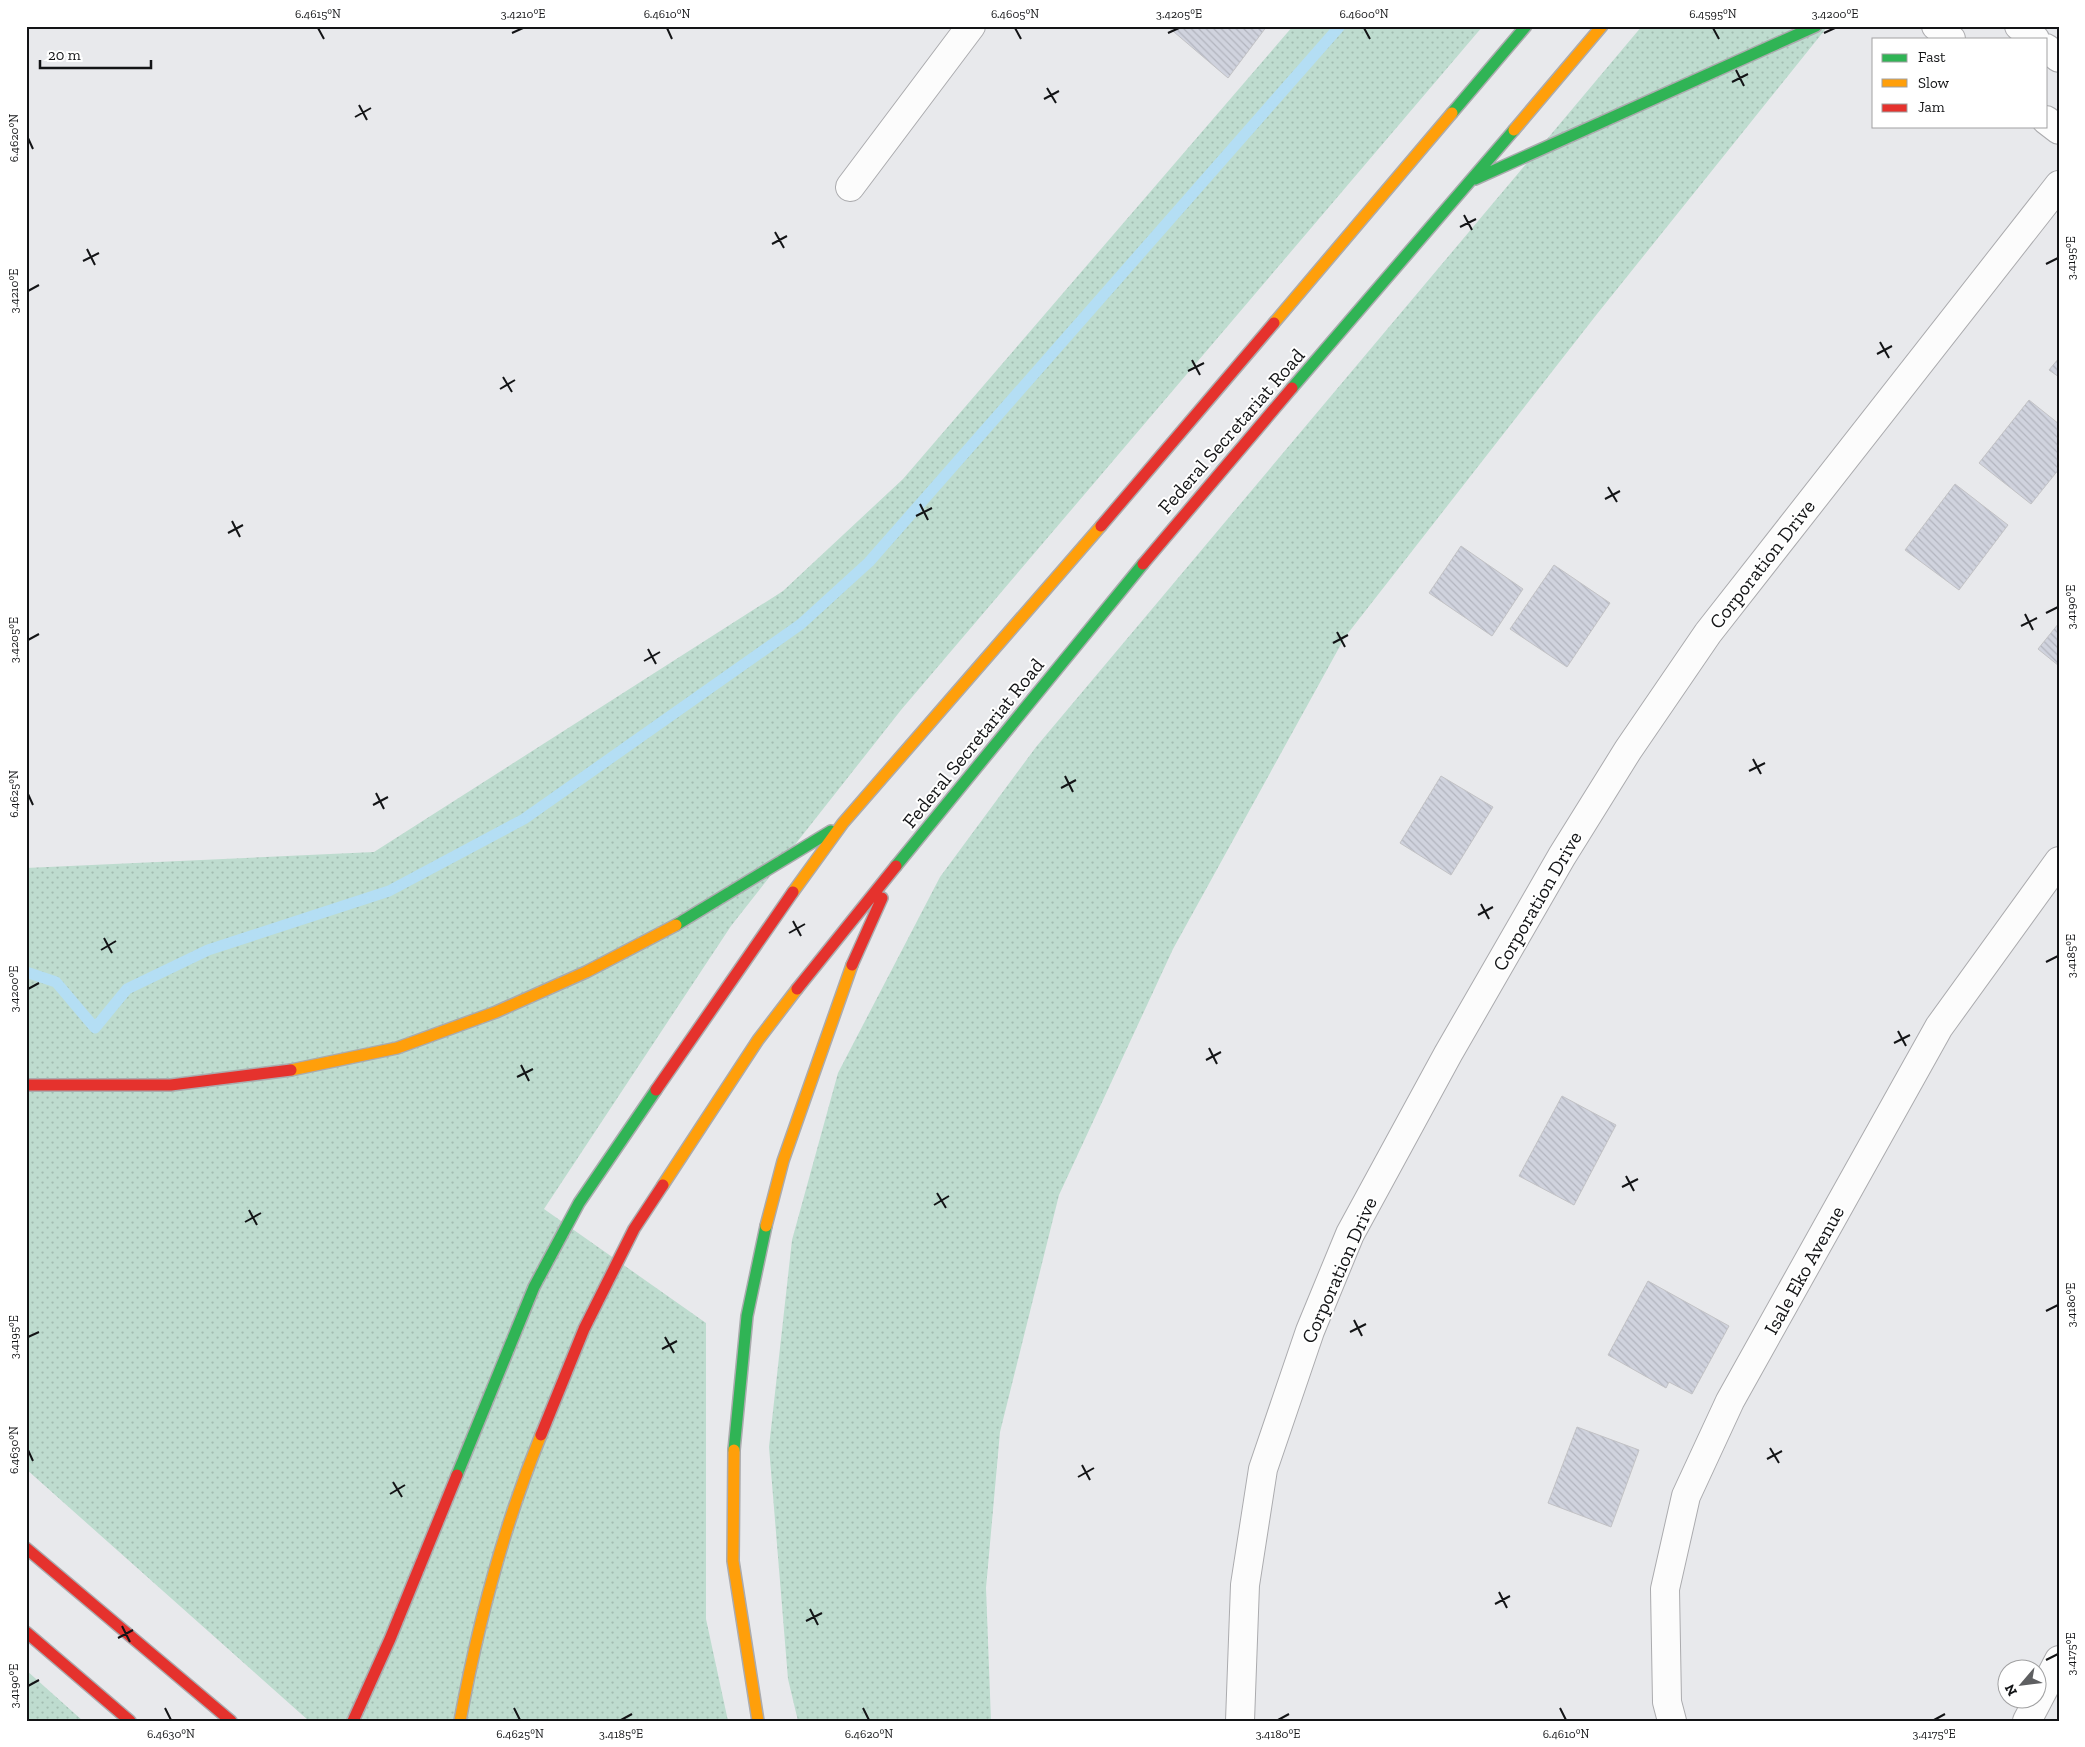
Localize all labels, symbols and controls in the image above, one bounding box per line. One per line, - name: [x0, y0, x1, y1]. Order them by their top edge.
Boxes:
- text: 6.4615°N: [295, 7, 341, 21]
- text: 3.4210°E: [501, 7, 545, 21]
- text: 6.4610°N: [644, 7, 691, 21]
- text: 6.4605°N: [991, 7, 1039, 21]
- text: 3.4205°E: [1156, 7, 1202, 21]
- text: 6.4600°N: [1339, 7, 1389, 21]
- text: 6.4595°N: [1689, 7, 1737, 21]
- text: 3.4200°E: [1812, 7, 1858, 21]
- scale bar: [40, 38, 151, 70]
- legend: [1872, 38, 2048, 128]
- text: 20 m: [48, 46, 81, 64]
- text: Fast: [1918, 48, 1946, 66]
- text: Slow: [1918, 74, 1950, 92]
- text: Jam: [1918, 98, 1945, 116]
- text: 6.4620°N: [7, 114, 21, 162]
- text: 3.4195°E: [2064, 236, 2078, 280]
- text: 3.4210°E: [7, 269, 21, 313]
- street label: Federal Secretariat Road: [1153, 343, 1309, 519]
- street label: Corporation Drive: [1704, 495, 1820, 633]
- text: 3.4190°E: [2064, 585, 2078, 629]
- text: 3.4205°E: [7, 617, 21, 663]
- street label: Federal Secretariat Road: [897, 653, 1049, 833]
- text: 6.4625°N: [7, 770, 21, 818]
- street label: Corporation Drive: [1487, 827, 1587, 975]
- text: 3.4185°E: [2064, 934, 2078, 978]
- text: 3.4200°E: [7, 966, 21, 1012]
- street label: Corporation Drive: [1296, 1193, 1382, 1347]
- street label: Isale Eko Avenue: [1759, 1201, 1849, 1339]
- text: 3.4180°E: [2064, 1283, 2078, 1327]
- text: 3.4195°E: [7, 1315, 21, 1359]
- text: 6.4630°N: [7, 1426, 21, 1474]
- text: 3.4175°E: [2064, 1633, 2078, 1675]
- north arrow: [1998, 1660, 2048, 1710]
- text: 3.4190°E: [7, 1664, 21, 1708]
- text: N: [2001, 1681, 2021, 1699]
- text: 6.4630°N: [147, 1727, 195, 1741]
- text: 6.4625°N: [496, 1727, 544, 1741]
- text: 3.4185°E: [599, 1727, 643, 1741]
- text: 6.4620°N: [845, 1727, 893, 1741]
- text: 3.4180°E: [1256, 1727, 1300, 1741]
- text: 6.4610°N: [1543, 1727, 1590, 1741]
- text: 3.4175°E: [1913, 1727, 1955, 1741]

